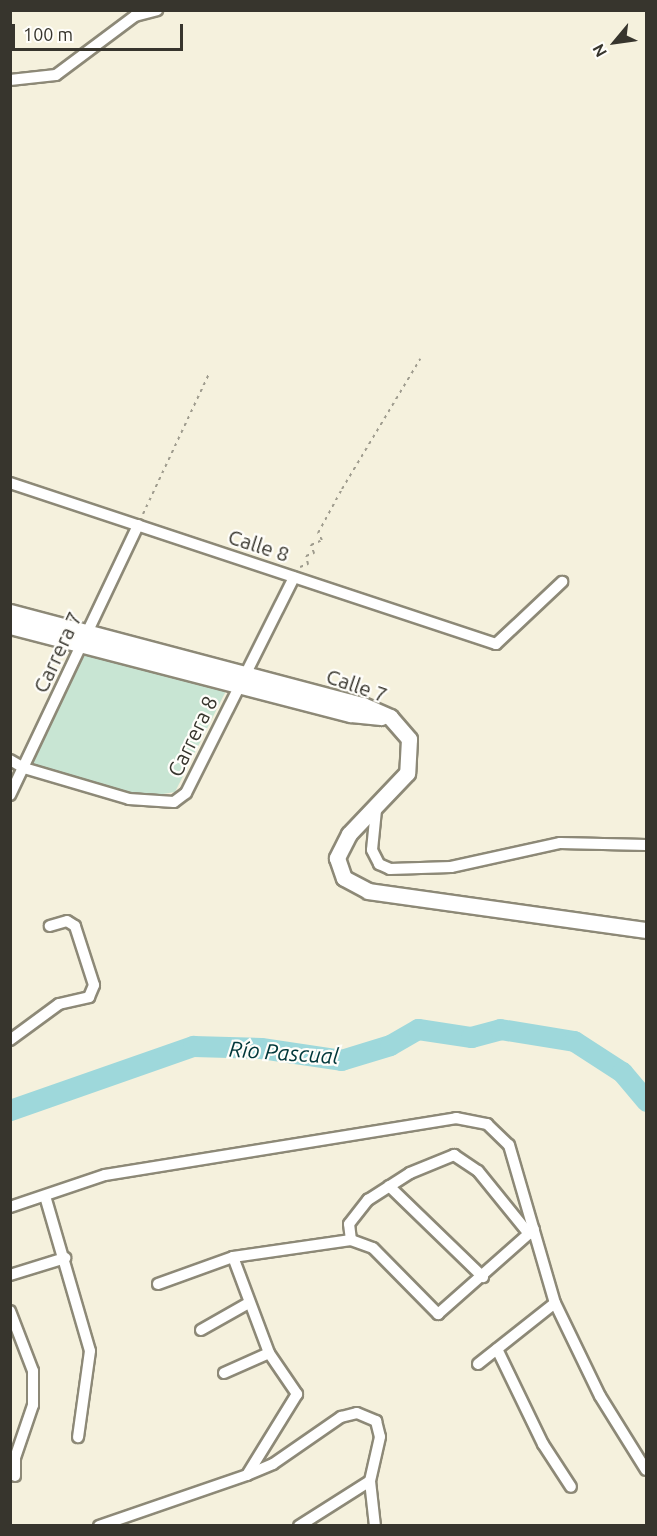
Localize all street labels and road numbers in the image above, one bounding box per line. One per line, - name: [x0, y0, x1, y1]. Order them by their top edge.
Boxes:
- street label: Calle 8: [225, 523, 293, 567]
- street label: Carrera 7: [27, 607, 87, 697]
- street label: Calle 7: [323, 663, 391, 707]
- street label: Carrera 8: [162, 692, 222, 780]

